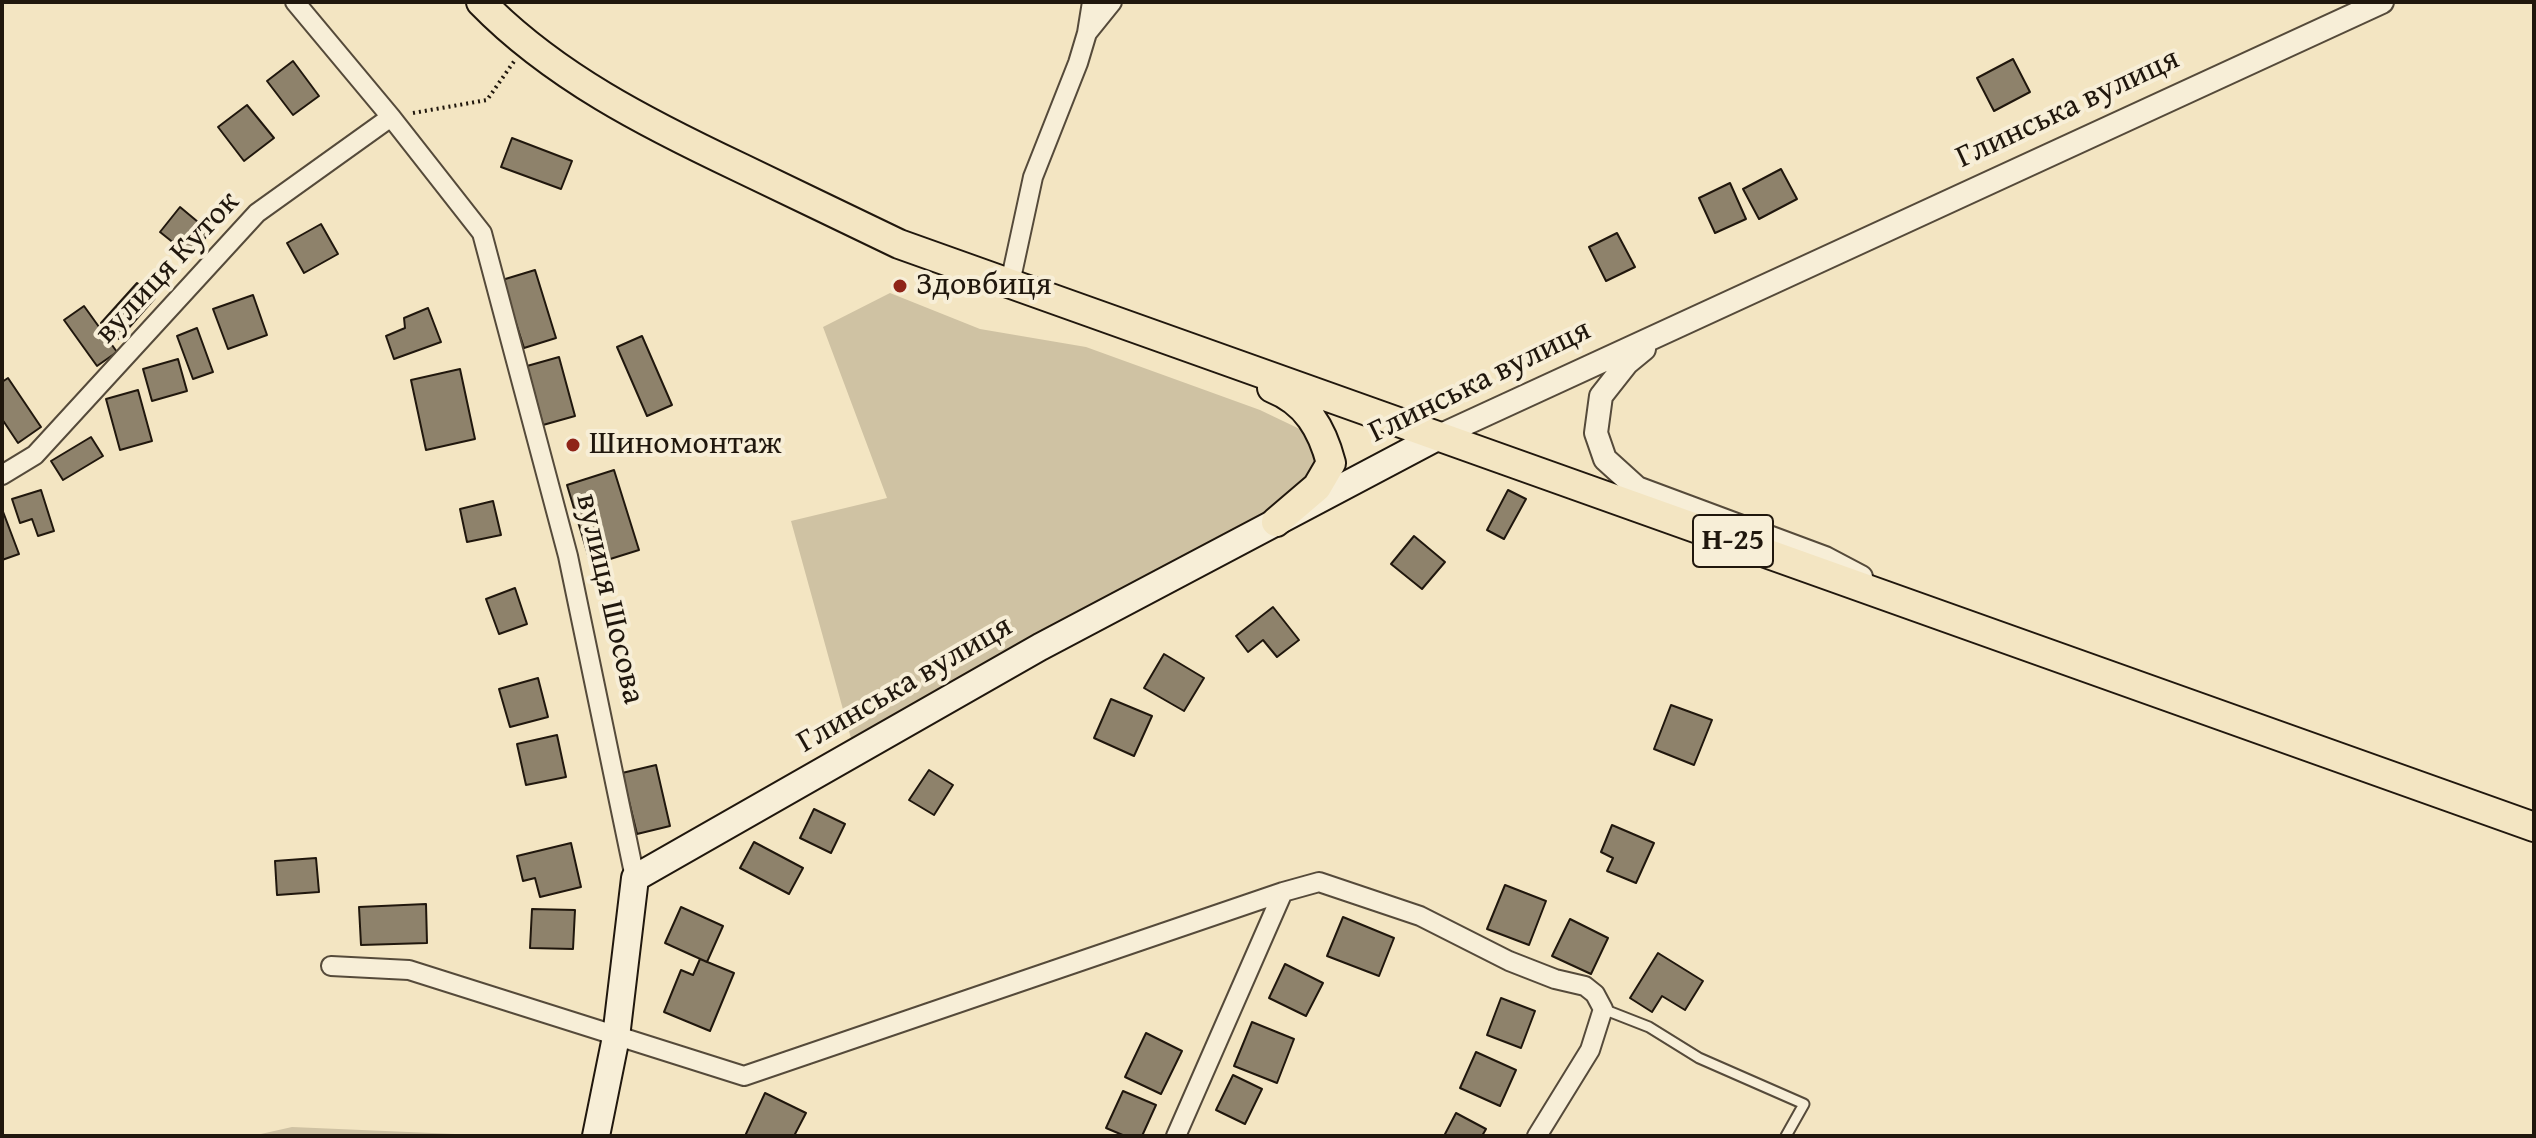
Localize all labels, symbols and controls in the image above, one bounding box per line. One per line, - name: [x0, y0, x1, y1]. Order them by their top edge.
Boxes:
- street label: Глинська вулиця: [1950, 40, 2186, 178]
- street label: вулиця Куток: [88, 184, 248, 352]
- place label: Здовбиця: [916, 267, 1052, 305]
- marker: Здовбиця: [891, 277, 909, 295]
- street label: Глинська вулиця: [1363, 312, 1597, 452]
- place label: Шиномонтаж: [589, 426, 782, 464]
- marker: Шиномонтаж: [564, 436, 582, 454]
- street label: вулиця Шосова: [566, 490, 652, 708]
- road number: Н-25: [1693, 515, 1773, 567]
- street label: Глинська вулиця: [791, 608, 1019, 762]

